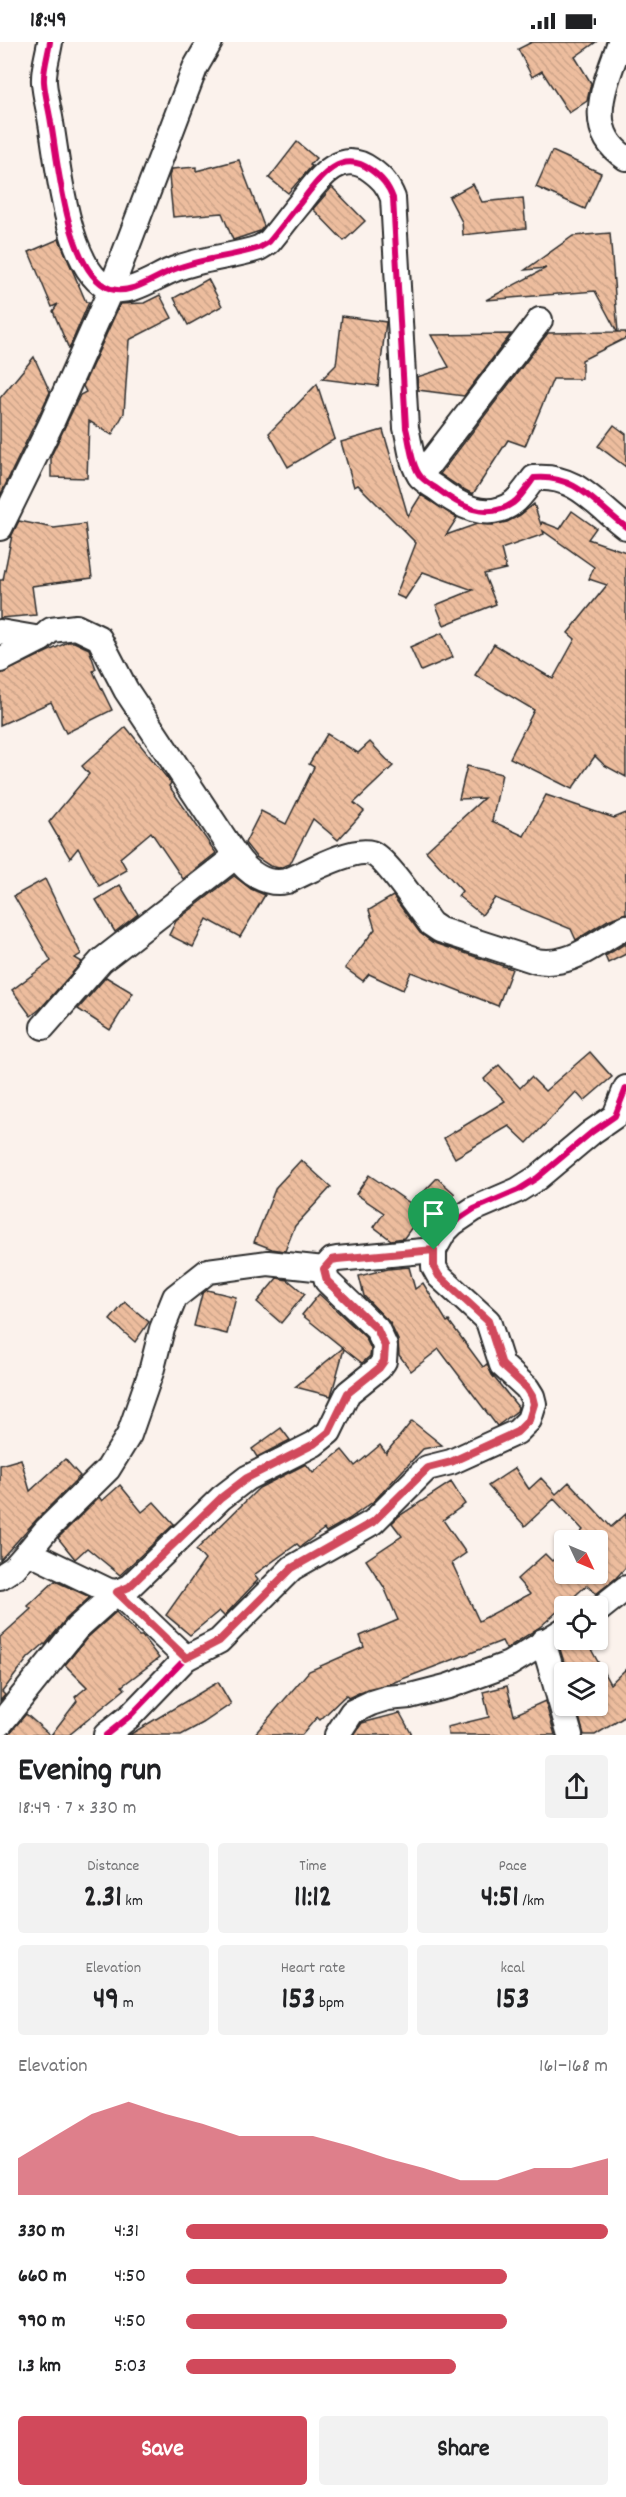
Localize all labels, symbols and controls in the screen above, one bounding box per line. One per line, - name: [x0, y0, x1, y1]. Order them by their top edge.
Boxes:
- text: 18:49: [30, 6, 67, 37]
- pin: [408, 1188, 459, 1250]
- icon: arrive: [417, 1197, 450, 1230]
- north arrow: [554, 1530, 608, 1584]
- map controls: [554, 1530, 608, 1716]
- button: locate: [554, 1596, 608, 1650]
- button: layers: [554, 1662, 608, 1716]
- text: Evening run: [18, 1749, 162, 1796]
- button: share: [545, 1755, 608, 1818]
- text: 18:49 · 7 × 330 m: [18, 1795, 137, 1823]
- text: Distance: [87, 1855, 139, 1878]
- text: Time: [299, 1855, 327, 1878]
- text: Pace: [499, 1855, 527, 1878]
- text: 2.31: [84, 1878, 122, 1921]
- text: 11:12: [294, 1878, 332, 1921]
- text: 4:51: [481, 1878, 519, 1921]
- text: km: [122, 1890, 143, 1913]
- text: /km: [519, 1890, 545, 1913]
- text: Elevation: [86, 1957, 141, 1980]
- text: Heart rate: [281, 1957, 345, 1980]
- text: kcal: [501, 1957, 525, 1980]
- text: 49: [93, 1980, 119, 2023]
- text: 153: [282, 1980, 315, 2023]
- text: 153: [496, 1980, 530, 2023]
- text: m: [119, 1992, 134, 2015]
- text: bpm: [315, 1992, 344, 2015]
- text: Elevation: [18, 2053, 88, 2081]
- text: 161–168 m: [539, 2053, 608, 2081]
- text: 330 m: [18, 2218, 65, 2246]
- text: 4:31: [114, 2218, 139, 2246]
- text: 660 m: [18, 2263, 67, 2291]
- text: 4:50: [114, 2263, 146, 2291]
- text: 990 m: [18, 2308, 66, 2336]
- text: 4:50: [114, 2308, 146, 2336]
- text: 1.3 km: [18, 2353, 61, 2381]
- text: 5:03: [114, 2353, 146, 2381]
- button: Save: [18, 2416, 307, 2485]
- button: Share: [319, 2416, 608, 2485]

